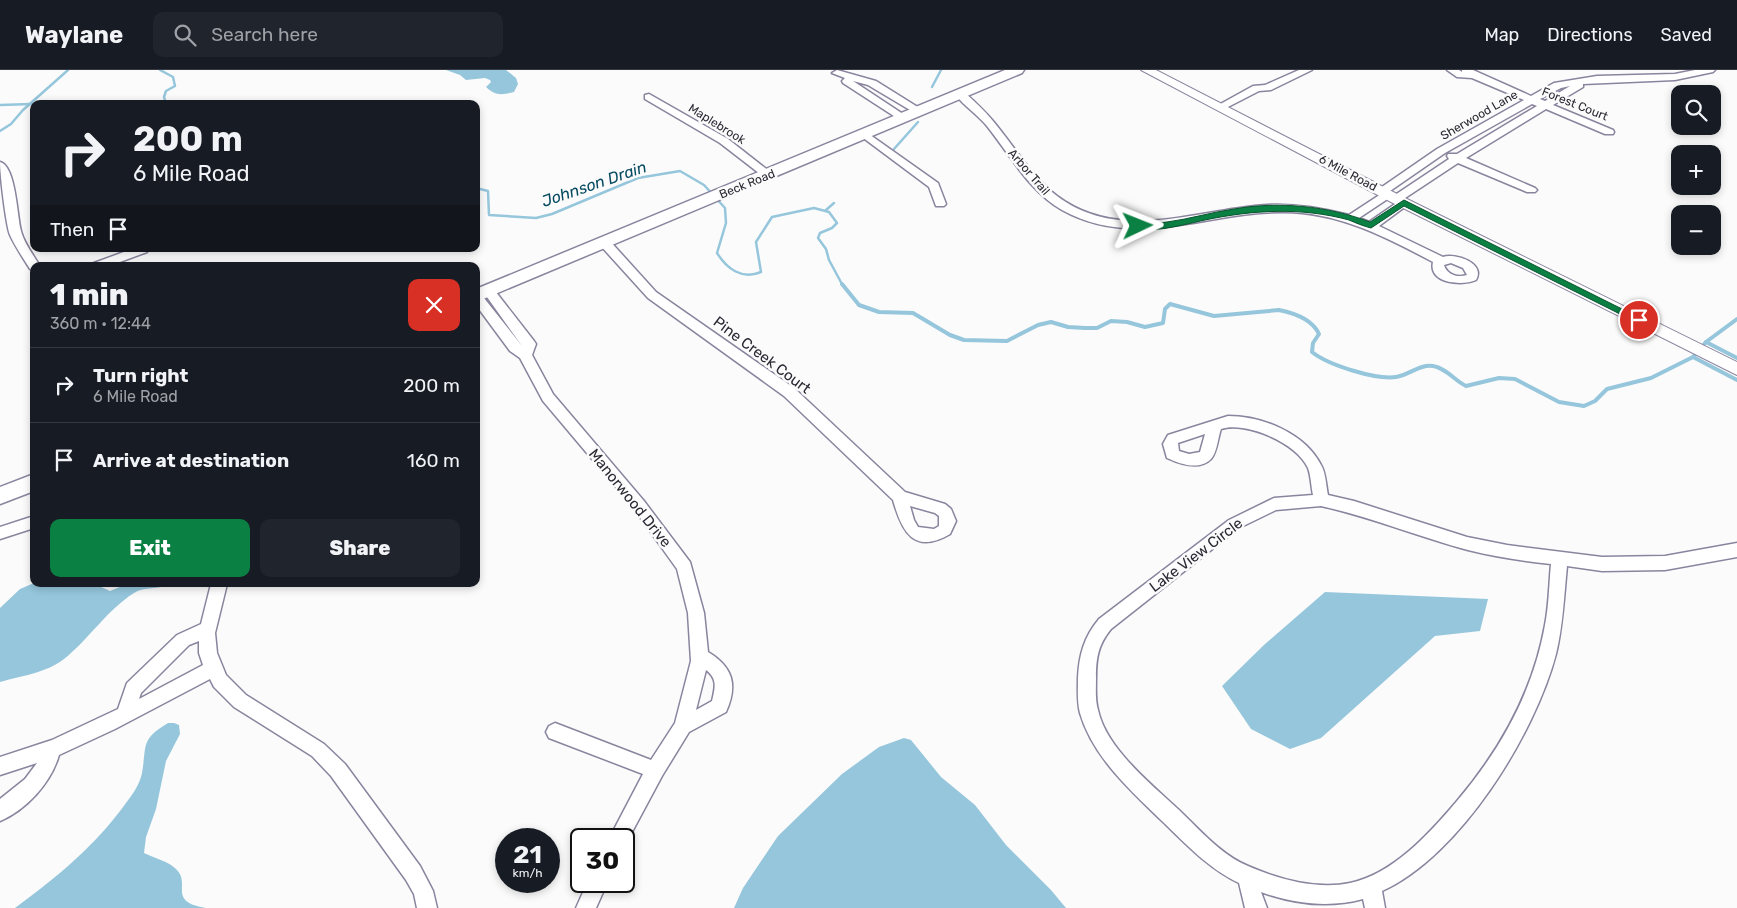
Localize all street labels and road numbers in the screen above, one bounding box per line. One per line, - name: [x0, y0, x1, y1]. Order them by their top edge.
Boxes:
- street label: Forest Court: [1540, 84, 1610, 124]
- street label: Sherwood Lane: [1438, 87, 1520, 143]
- street label: Maplebrook: [686, 101, 749, 147]
- street label: Arbor Trail: [1005, 146, 1053, 198]
- street label: 6 Mile Road: [1317, 152, 1379, 194]
- street label: Beck Road: [717, 166, 777, 202]
- street label: Pine Creek Court: [710, 313, 814, 398]
- street label: Manorwood Drive: [585, 445, 675, 551]
- street label: Lake View Circle: [1146, 514, 1246, 596]

